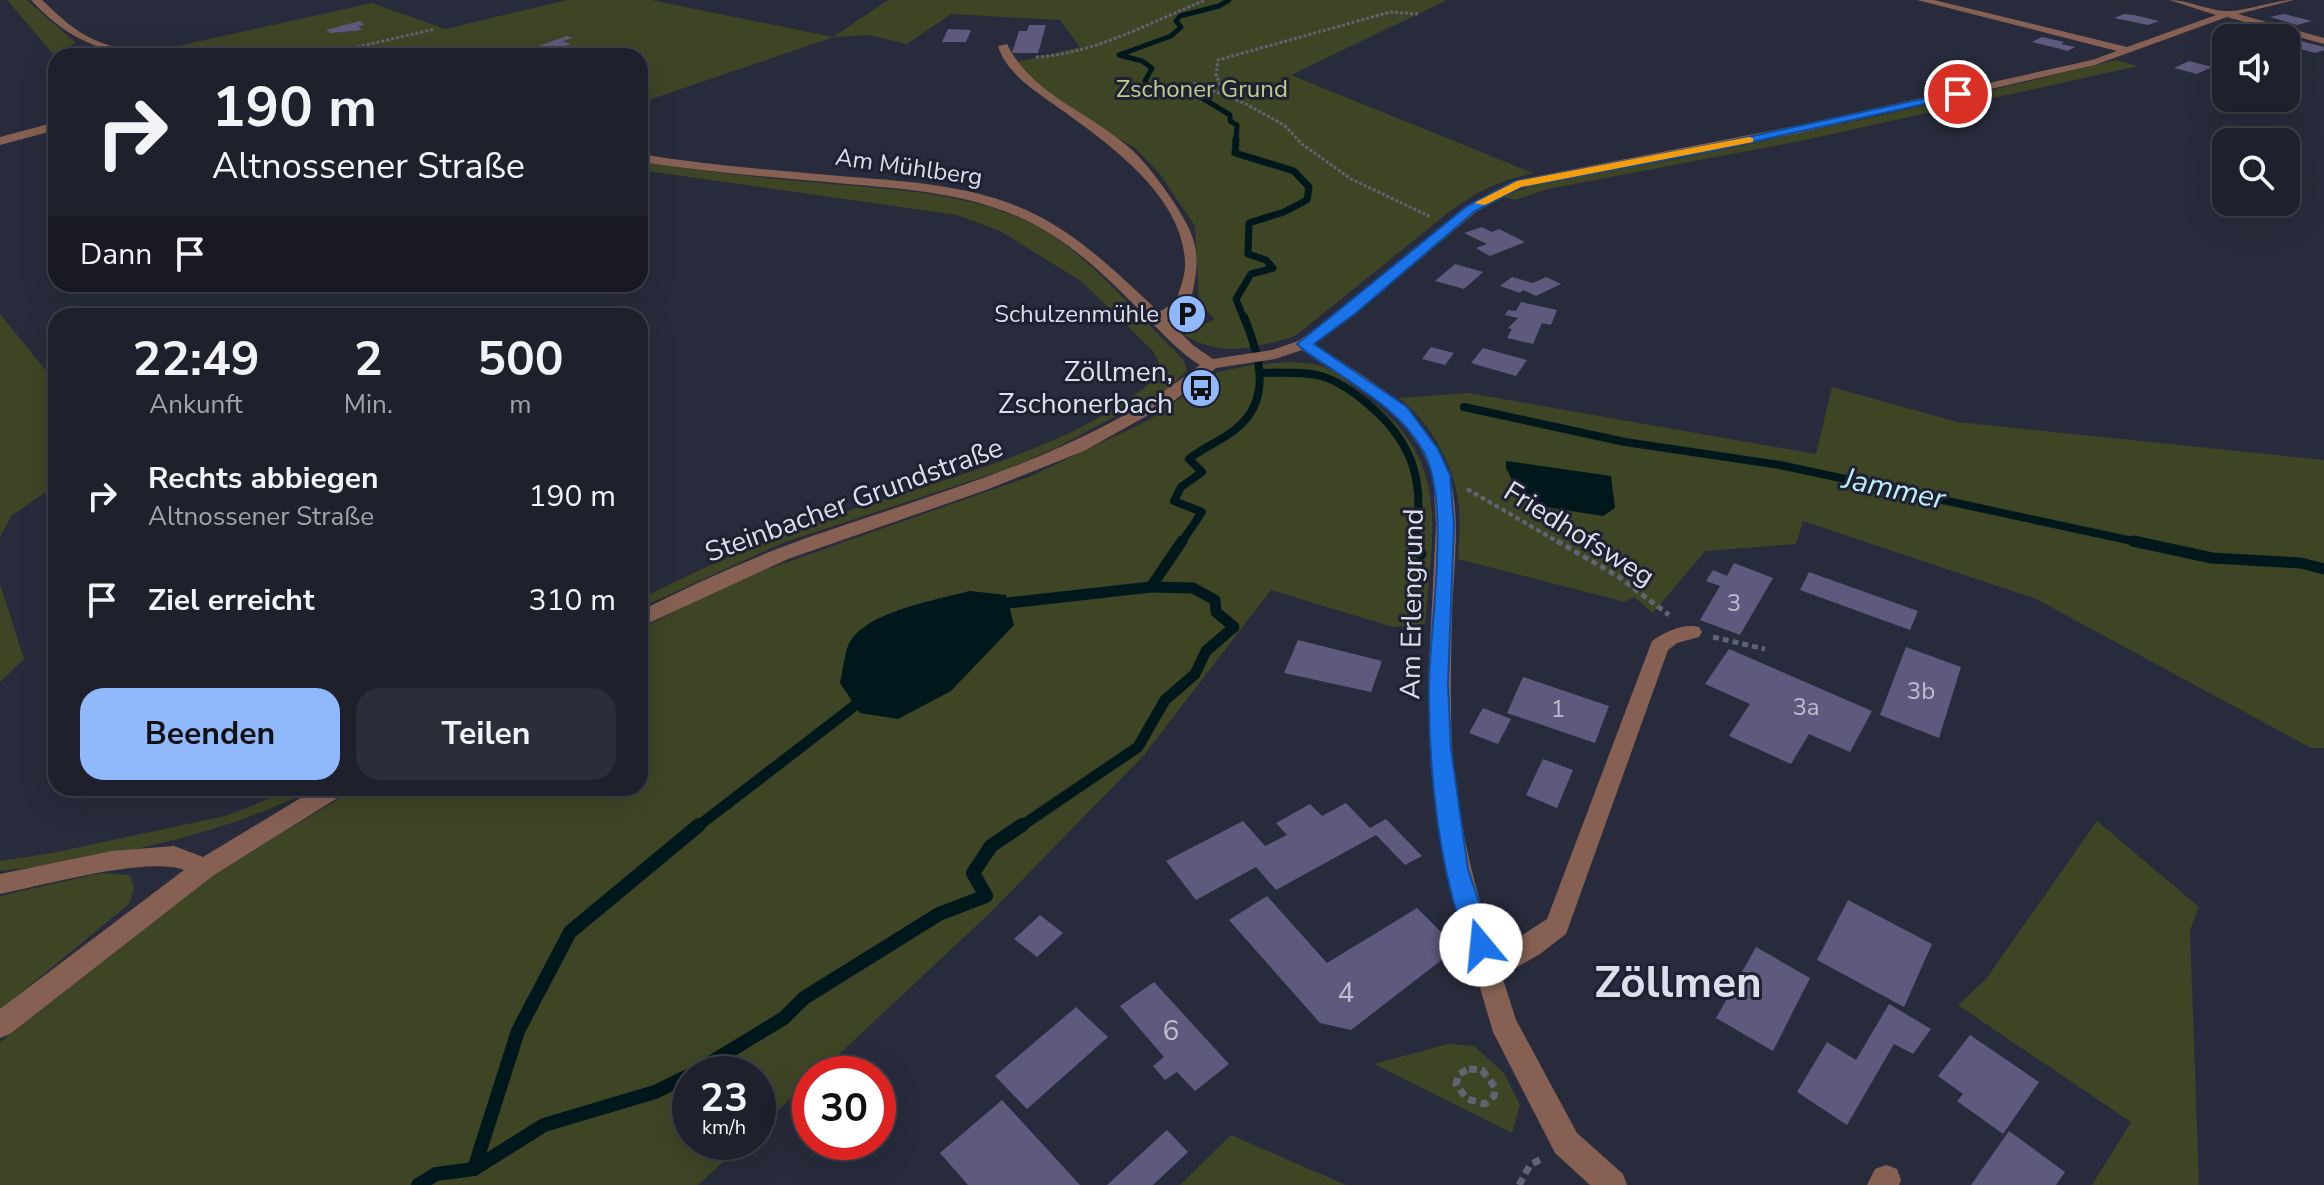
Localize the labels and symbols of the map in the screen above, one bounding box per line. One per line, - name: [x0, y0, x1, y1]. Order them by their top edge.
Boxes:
- pin: [1924, 60, 1992, 128]
- park label: Zschoner Grund: [1116, 73, 1288, 105]
- street label: Am Mühlberg: [833, 141, 985, 193]
- parking icon: Schulzenmühle: [1166, 293, 1208, 335]
- place label: Schulzenmühle: [994, 298, 1159, 330]
- place label: Zöllmen, Zschonerbach: [998, 353, 1173, 423]
- bus stop icon: Zöllmen, Zschonerbach: [1180, 367, 1222, 409]
- street label: Steinbacher Grundstraße: [700, 428, 1008, 572]
- water label: Jammer: [1837, 458, 1950, 520]
- street label: Friedhofsweg: [1496, 473, 1662, 595]
- street label: Am Erlengrund: [1391, 508, 1433, 700]
- house number: 3: [1727, 587, 1741, 619]
- house number: 3b: [1907, 675, 1935, 707]
- house number: 3a: [1792, 691, 1820, 723]
- house number: 1: [1551, 693, 1565, 725]
- position arrow: [1439, 903, 1523, 987]
- district label: Zöllmen: [1594, 953, 1762, 1013]
- house number: 4: [1338, 974, 1354, 1012]
- house number: 6: [1163, 1012, 1179, 1050]
- speed limit sign: 30: [792, 1056, 896, 1160]

